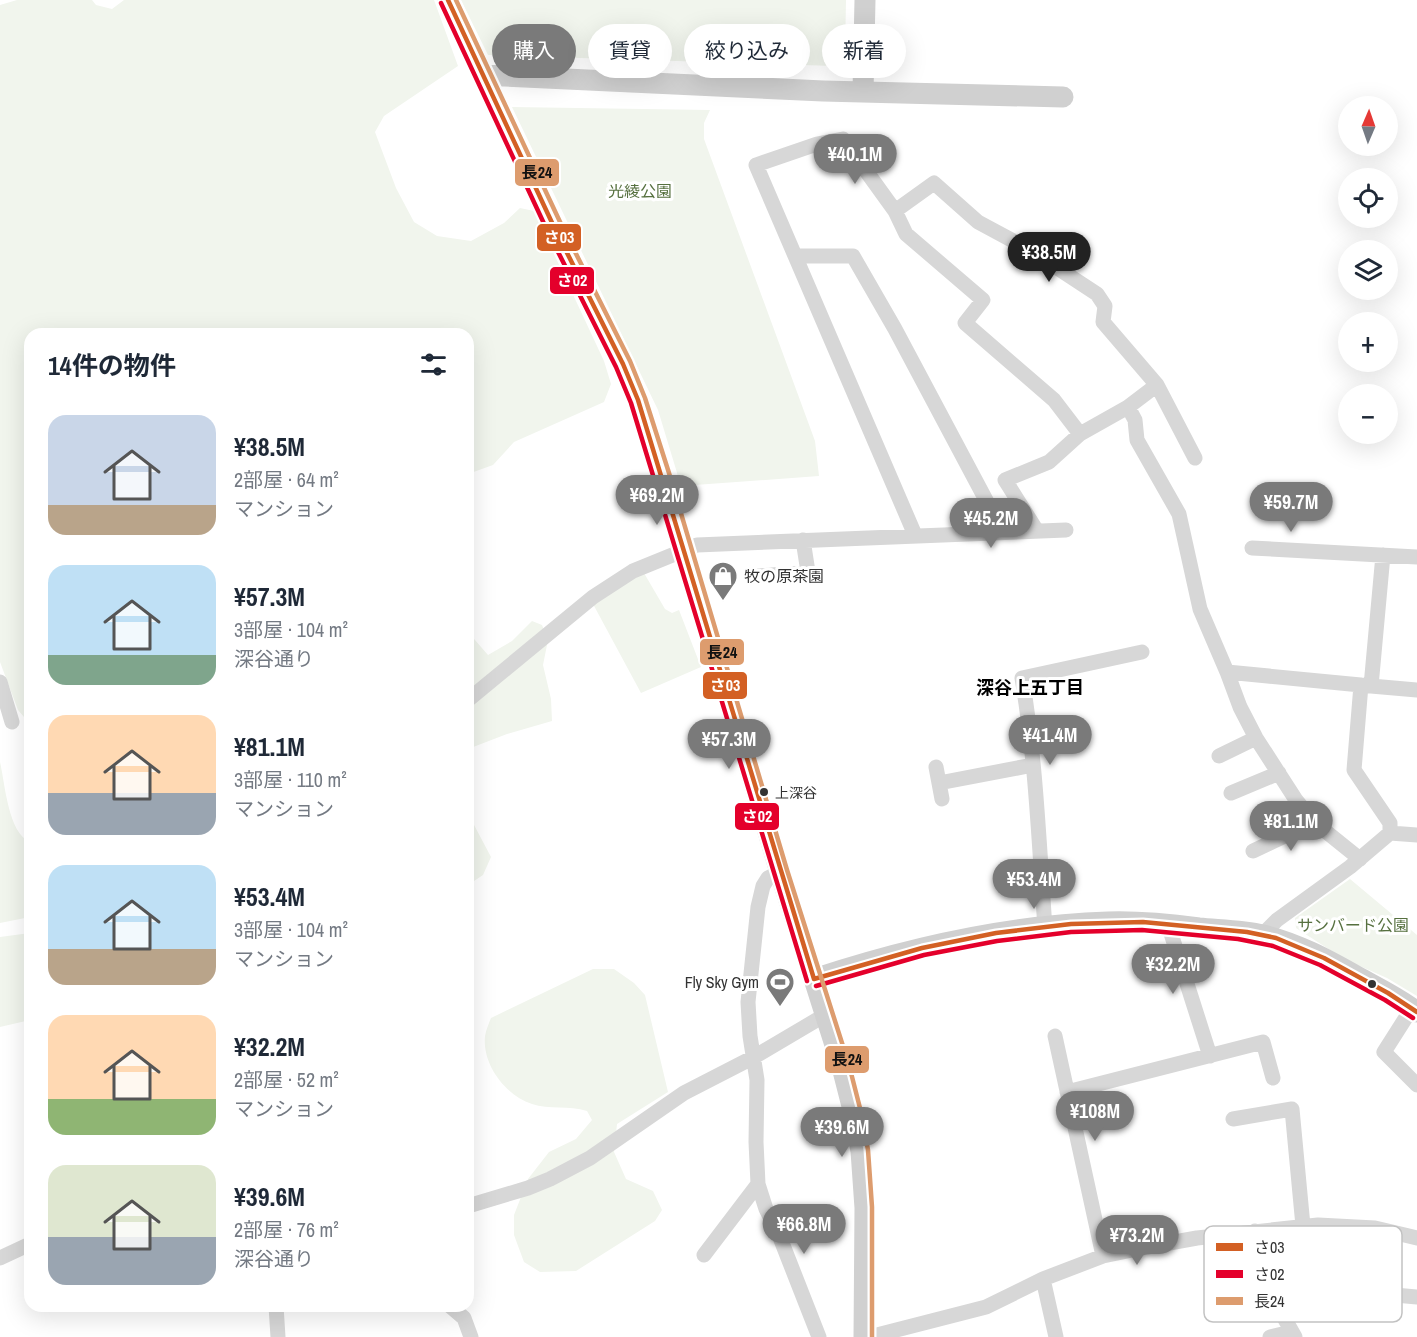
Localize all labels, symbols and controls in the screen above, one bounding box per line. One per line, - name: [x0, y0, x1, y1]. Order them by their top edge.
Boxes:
- chip: 購入: [492, 24, 576, 78]
- chip: 賃貸: [588, 24, 672, 78]
- chip: 絞り込み: [684, 24, 810, 78]
- chip: 新着: [822, 24, 906, 78]
- north arrow: [1338, 96, 1398, 156]
- map controls: [1338, 96, 1398, 444]
- pin: ¥40.1M: [806, 134, 904, 185]
- text: ¥40.1M: [828, 140, 882, 167]
- line badge: 長24: [514, 158, 560, 187]
- text: 長24: [522, 161, 553, 183]
- button: locate: [1338, 168, 1398, 228]
- park label: 光綾公園: [608, 180, 672, 202]
- line badge: さ03: [536, 223, 582, 252]
- text: さ03: [544, 226, 574, 248]
- pin: ¥38.5M: [1000, 232, 1098, 283]
- text: ¥38.5M: [1022, 238, 1076, 265]
- button: layers: [1338, 240, 1398, 300]
- line badge: さ02: [549, 266, 595, 295]
- text: さ02: [557, 269, 587, 291]
- button: +: [1338, 312, 1398, 372]
- text: 14件の物件: [48, 348, 176, 383]
- icon: filters: [417, 348, 450, 381]
- button: −: [1338, 384, 1398, 444]
- text: ¥38.5M: [234, 429, 305, 464]
- icon: home: [96, 439, 168, 511]
- text: 2部屋 · 64 m²: [234, 466, 339, 493]
- pin: ¥69.2M: [608, 475, 706, 526]
- text: ¥69.2M: [630, 481, 684, 508]
- pin: ¥59.7M: [1242, 482, 1340, 533]
- text: ¥59.7M: [1264, 488, 1318, 515]
- text: マンション: [234, 495, 334, 522]
- pin: ¥45.2M: [942, 498, 1040, 549]
- text: ¥45.2M: [964, 504, 1018, 531]
- shop icon: 牧の原茶園: [707, 560, 739, 602]
- place label: 牧の原茶園: [744, 565, 824, 587]
- text: ¥57.3M: [234, 579, 305, 614]
- icon: home: [96, 589, 168, 661]
- text: 3部屋 · 104 m²: [234, 616, 348, 643]
- line badge: 長24: [699, 638, 745, 666]
- text: 長24: [707, 641, 738, 663]
- text: 深谷通り: [234, 645, 314, 672]
- line badge: さ03: [702, 671, 748, 700]
- text: さ03: [710, 674, 740, 696]
- district label: 深谷上五丁目: [976, 675, 1084, 700]
- pin: ¥41.4M: [1001, 715, 1099, 766]
- pin: ¥57.3M: [680, 719, 778, 770]
- text: ¥41.4M: [1023, 721, 1077, 748]
- text: ¥57.3M: [702, 725, 756, 752]
- text: ¥81.1M: [234, 729, 305, 764]
- icon: home: [96, 739, 168, 811]
- text: 3部屋 · 110 m²: [234, 766, 347, 793]
- place label: 上深谷: [775, 784, 817, 802]
- marker: 上深谷: [758, 786, 770, 798]
- text: マンション: [234, 795, 334, 822]
- pin: ¥81.1M: [1242, 801, 1340, 852]
- line badge: さ02: [734, 802, 780, 831]
- text: さ02: [742, 805, 772, 827]
- text: ¥81.1M: [1264, 807, 1318, 834]
- pin: ¥53.4M: [985, 859, 1083, 910]
- text: ¥53.4M: [1007, 865, 1061, 892]
- text: ¥53.4M: [234, 879, 305, 914]
- icon: home: [96, 889, 168, 961]
- park label: サンバード公園: [1297, 914, 1409, 936]
- text: 3部屋 · 104 m²: [234, 916, 348, 943]
- pin: ¥32.2M: [1124, 944, 1222, 995]
- text: マンション: [234, 945, 334, 972]
- text: ¥32.2M: [1146, 950, 1200, 977]
- sports icon: Fly Sky Gym: [764, 966, 796, 1008]
- place label: Fly Sky Gym: [685, 971, 759, 993]
- unlabelled marker: [1366, 978, 1378, 990]
- text: ¥32.2M: [234, 1029, 305, 1064]
- icon: home: [96, 1039, 168, 1111]
- line badge: 長24: [824, 1045, 870, 1074]
- text: 長24: [832, 1048, 863, 1070]
- text: 2部屋 · 52 m²: [234, 1066, 339, 1093]
- pin: ¥108M: [1053, 1091, 1137, 1142]
- text: マンション: [234, 1095, 334, 1122]
- text: ¥108M: [1070, 1097, 1120, 1124]
- pin: ¥39.6M: [793, 1107, 891, 1158]
- text: ¥39.6M: [815, 1113, 869, 1140]
- text: ¥39.6M: [234, 1179, 305, 1214]
- icon: home: [96, 1189, 168, 1261]
- pin: ¥66.8M: [755, 1204, 853, 1255]
- text: ¥66.8M: [777, 1210, 831, 1237]
- pin: ¥73.2M: [1088, 1215, 1186, 1266]
- text: 2部屋 · 76 m²: [234, 1216, 339, 1243]
- text: ¥73.2M: [1110, 1221, 1164, 1248]
- legend: [1204, 1226, 1402, 1322]
- text: さ03: [1254, 1236, 1285, 1258]
- text: 深谷通り: [234, 1245, 314, 1272]
- text: さ02: [1254, 1263, 1285, 1285]
- text: 長24: [1254, 1290, 1285, 1312]

